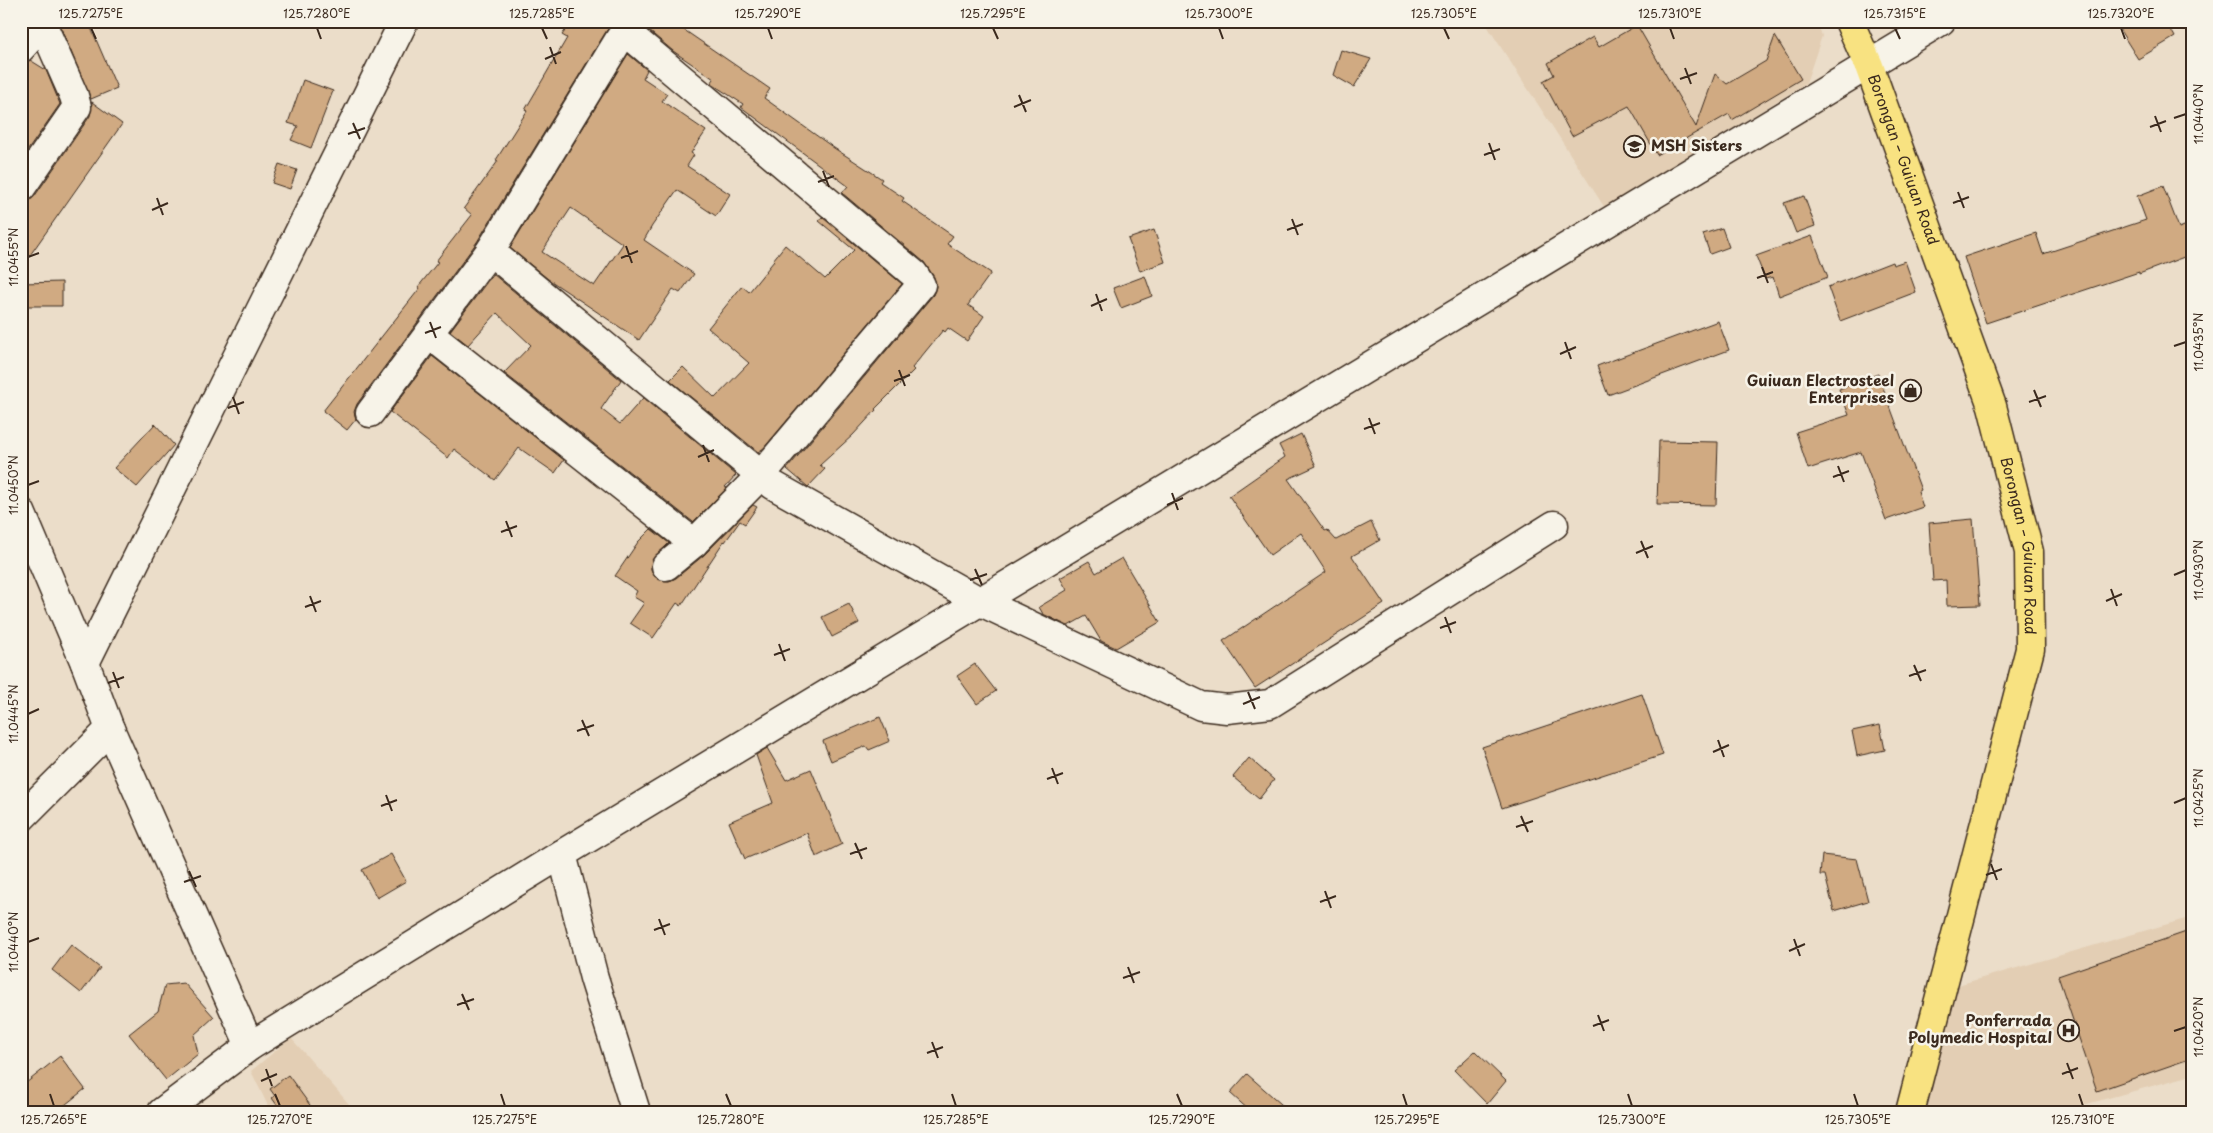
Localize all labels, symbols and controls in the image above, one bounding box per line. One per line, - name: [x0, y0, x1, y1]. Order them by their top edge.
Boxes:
- text: 125.7275°E: [59, 4, 123, 22]
- text: 125.7280°E: [283, 4, 351, 22]
- text: 125.7285°E: [509, 4, 575, 22]
- text: 125.7290°E: [735, 4, 801, 22]
- text: 125.7295°E: [960, 4, 1026, 22]
- text: 125.7300°E: [1185, 4, 1253, 22]
- text: 125.7305°E: [1411, 4, 1477, 22]
- text: 125.7310°E: [1638, 4, 1702, 22]
- text: 125.7315°E: [1864, 4, 1926, 22]
- text: 125.7320°E: [2087, 4, 2155, 22]
- street label: Borongan – Guiuan Road: [1863, 71, 1946, 248]
- text: 11.0440°N: [2189, 84, 2207, 144]
- place label: MSH Sisters: [1651, 133, 1742, 156]
- school or university icon: MSH Sisters: [1623, 134, 1647, 158]
- text: 11.0455°N: [4, 228, 22, 286]
- text: 11.0435°N: [2189, 313, 2207, 371]
- place label: Guiuan Electrosteel Enterprises: [1747, 368, 1894, 408]
- shop icon: Guiuan Electrosteel Enterprises: [1898, 378, 1922, 402]
- street label: Borongan – Guiuan Road: [1995, 454, 2043, 635]
- text: 11.0450°N: [4, 455, 22, 515]
- text: 11.0430°N: [2189, 540, 2207, 600]
- text: 11.0445°N: [4, 684, 22, 744]
- text: 11.0425°N: [2189, 768, 2207, 828]
- text: 11.0440°N: [4, 912, 22, 972]
- text: 11.0420°N: [2189, 997, 2207, 1057]
- place label: Ponferrada Polymedic Hospital: [1908, 1008, 2053, 1048]
- hospital icon: Ponferrada Polymedic Hospital: [2056, 1018, 2080, 1042]
- text: 125.7265°E: [21, 1110, 87, 1128]
- text: 125.7270°E: [247, 1110, 313, 1128]
- text: 125.7275°E: [473, 1110, 537, 1128]
- text: 125.7280°E: [697, 1110, 765, 1128]
- text: 125.7285°E: [923, 1110, 989, 1128]
- text: 125.7290°E: [1149, 1110, 1215, 1128]
- text: 125.7295°E: [1374, 1110, 1440, 1128]
- text: 125.7300°E: [1598, 1110, 1666, 1128]
- text: 125.7305°E: [1825, 1110, 1891, 1128]
- text: 125.7310°E: [2051, 1110, 2115, 1128]

